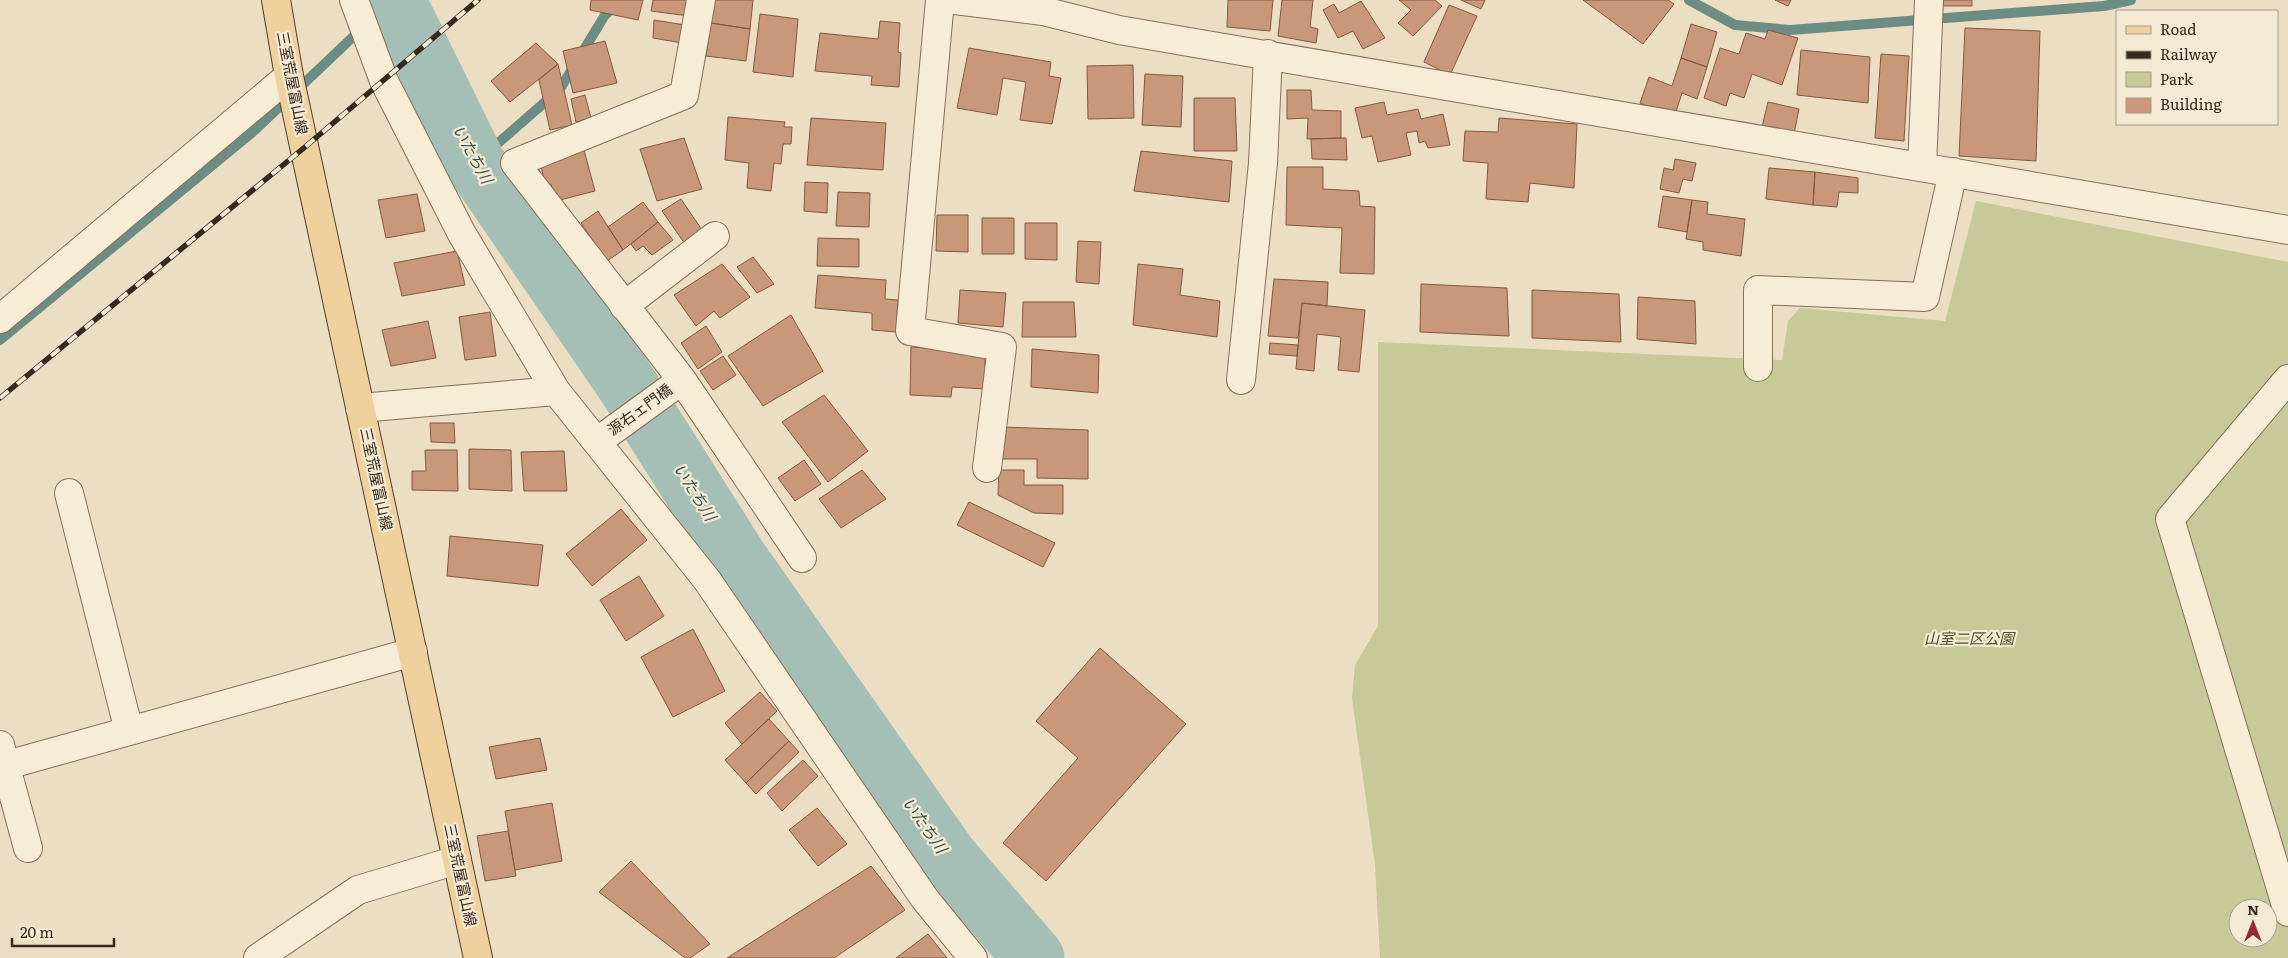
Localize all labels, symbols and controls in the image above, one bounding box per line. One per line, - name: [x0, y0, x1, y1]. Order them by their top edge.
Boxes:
- legend: [2116, 10, 2278, 125]
- text: Road: [2160, 17, 2196, 40]
- street label: 三室荒屋富山線: [272, 29, 315, 136]
- text: Railway: [2160, 42, 2218, 65]
- text: Park: [2160, 67, 2194, 90]
- text: Building: [2160, 92, 2222, 115]
- water label: いたち川: [448, 120, 501, 189]
- street label: 源右ェ門橋: [602, 377, 676, 440]
- street label: 三室荒屋富山線: [355, 425, 400, 532]
- water label: いたち川: [669, 458, 724, 527]
- park label: 山室二区公園: [1924, 626, 2016, 649]
- water label: いたち川: [898, 791, 955, 859]
- street label: 三室荒屋富山線: [439, 821, 484, 928]
- north arrow: [2228, 898, 2278, 948]
- text: N: [2247, 899, 2259, 919]
- scale bar: [12, 916, 115, 948]
- text: 20 m: [20, 920, 54, 943]

